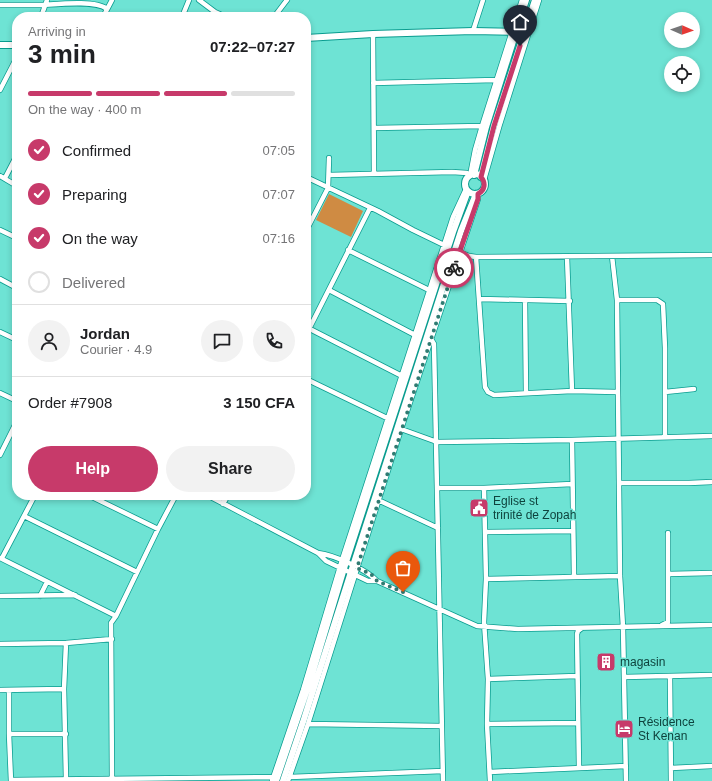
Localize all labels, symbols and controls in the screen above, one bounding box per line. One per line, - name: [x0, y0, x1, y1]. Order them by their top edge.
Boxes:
- pin: [503, 5, 537, 46]
- icon: home: [509, 11, 531, 33]
- north arrow: [664, 12, 700, 48]
- map controls: [664, 12, 700, 92]
- text: Arriving in: [28, 24, 86, 39]
- text: 07:22–07:27: [210, 38, 295, 55]
- text: 3 min: [28, 39, 96, 69]
- button: locate: [664, 56, 700, 92]
- text: On the way · 400 m: [28, 102, 141, 117]
- icon: check: [28, 139, 50, 161]
- text: Confirmed: [62, 142, 131, 159]
- text: 07:05: [262, 143, 295, 158]
- icon: check: [28, 183, 50, 205]
- text: Preparing: [62, 186, 127, 203]
- text: 07:07: [262, 187, 295, 202]
- icon: check: [28, 227, 50, 249]
- text: On the way: [62, 230, 138, 247]
- text: 07:16: [262, 231, 295, 246]
- courier: [434, 248, 474, 288]
- icon: bike: [443, 257, 465, 279]
- text: Delivered: [62, 274, 125, 291]
- button: person: [28, 320, 70, 362]
- button: chat: [201, 320, 243, 362]
- button: phone: [253, 320, 295, 362]
- text: Jordan: [80, 325, 130, 342]
- text: Courier · 4.9: [80, 342, 152, 357]
- text: Order #7908: [28, 394, 112, 411]
- text: 3 150 CFA: [223, 394, 295, 411]
- button: Help: [28, 446, 158, 492]
- button: Share: [166, 446, 295, 492]
- place label: Eglise st trinité de Zopah: [493, 494, 576, 522]
- public building icon: Eglise st trinité de Zopah: [468, 497, 490, 519]
- pin: [386, 551, 420, 592]
- icon: bag: [392, 557, 414, 579]
- building icon: magasin: [595, 651, 617, 673]
- place label: magasin: [620, 655, 665, 669]
- place label: Résidence St Kenan: [638, 715, 695, 743]
- hotel icon: Résidence St Kenan: [613, 718, 635, 740]

